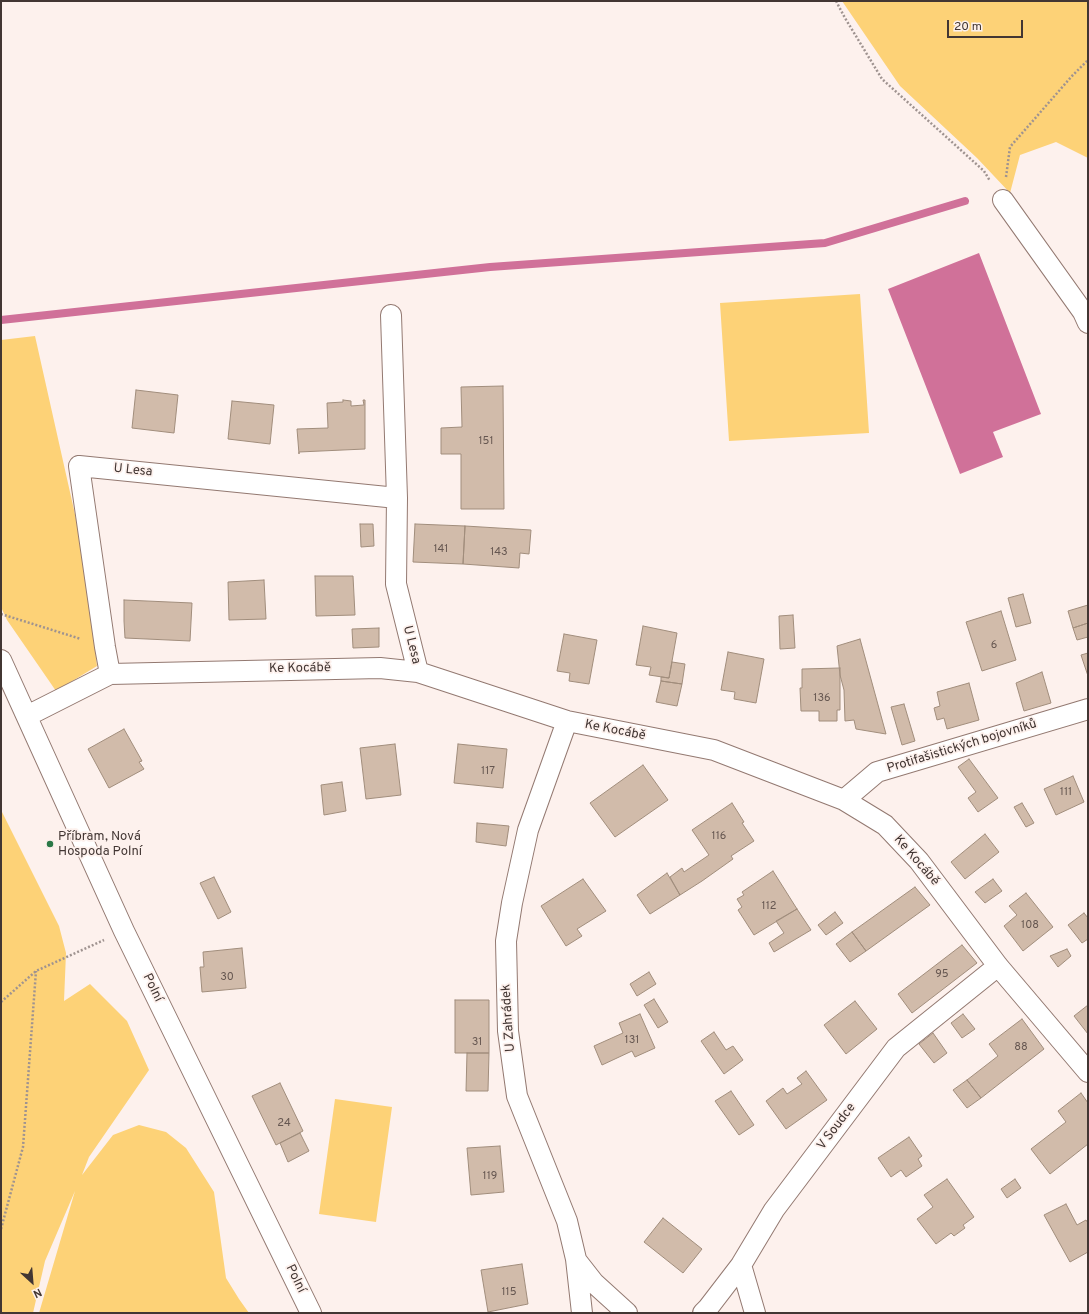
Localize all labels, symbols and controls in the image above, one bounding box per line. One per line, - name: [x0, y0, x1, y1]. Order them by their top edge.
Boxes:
- scale bar: [949, 12, 1025, 38]
- text: 20 m: [954, 19, 982, 35]
- house number: 151: [478, 435, 494, 449]
- street label: U Lesa: [113, 461, 153, 481]
- house number: 141: [434, 543, 448, 557]
- house number: 143: [490, 546, 508, 560]
- street label: U Lesa: [399, 624, 423, 666]
- house number: 6: [991, 639, 997, 653]
- street label: Ke Kocábě: [269, 661, 331, 677]
- house number: 136: [813, 692, 831, 706]
- street label: Ke Kocábě: [583, 717, 647, 745]
- street label: Protifašistických bojovníků: [885, 717, 1039, 777]
- house number: 117: [481, 765, 495, 779]
- house number: 111: [1060, 786, 1072, 800]
- place label: Příbram, Nová Hospoda Polní: [58, 829, 142, 860]
- house number: 116: [712, 830, 726, 844]
- street label: Ke Kocábě: [890, 833, 942, 889]
- marker: Příbram, Nová Hospoda Polní: [45, 839, 55, 849]
- house number: 112: [762, 900, 776, 914]
- house number: 108: [1021, 919, 1039, 933]
- house number: 95: [935, 968, 949, 982]
- street label: Polní: [139, 971, 165, 1005]
- house number: 30: [220, 971, 234, 985]
- street label: U Zahrádek: [499, 984, 519, 1052]
- house number: 131: [625, 1034, 639, 1048]
- house number: 31: [472, 1036, 482, 1050]
- house number: 88: [1014, 1041, 1028, 1055]
- street label: V Soudce: [814, 1101, 860, 1153]
- house number: 24: [277, 1117, 291, 1131]
- house number: 119: [483, 1170, 497, 1184]
- north arrow: [12, 1262, 52, 1302]
- street label: Polní: [282, 1262, 308, 1296]
- text: N: [31, 1285, 44, 1301]
- house number: 115: [501, 1286, 517, 1300]

